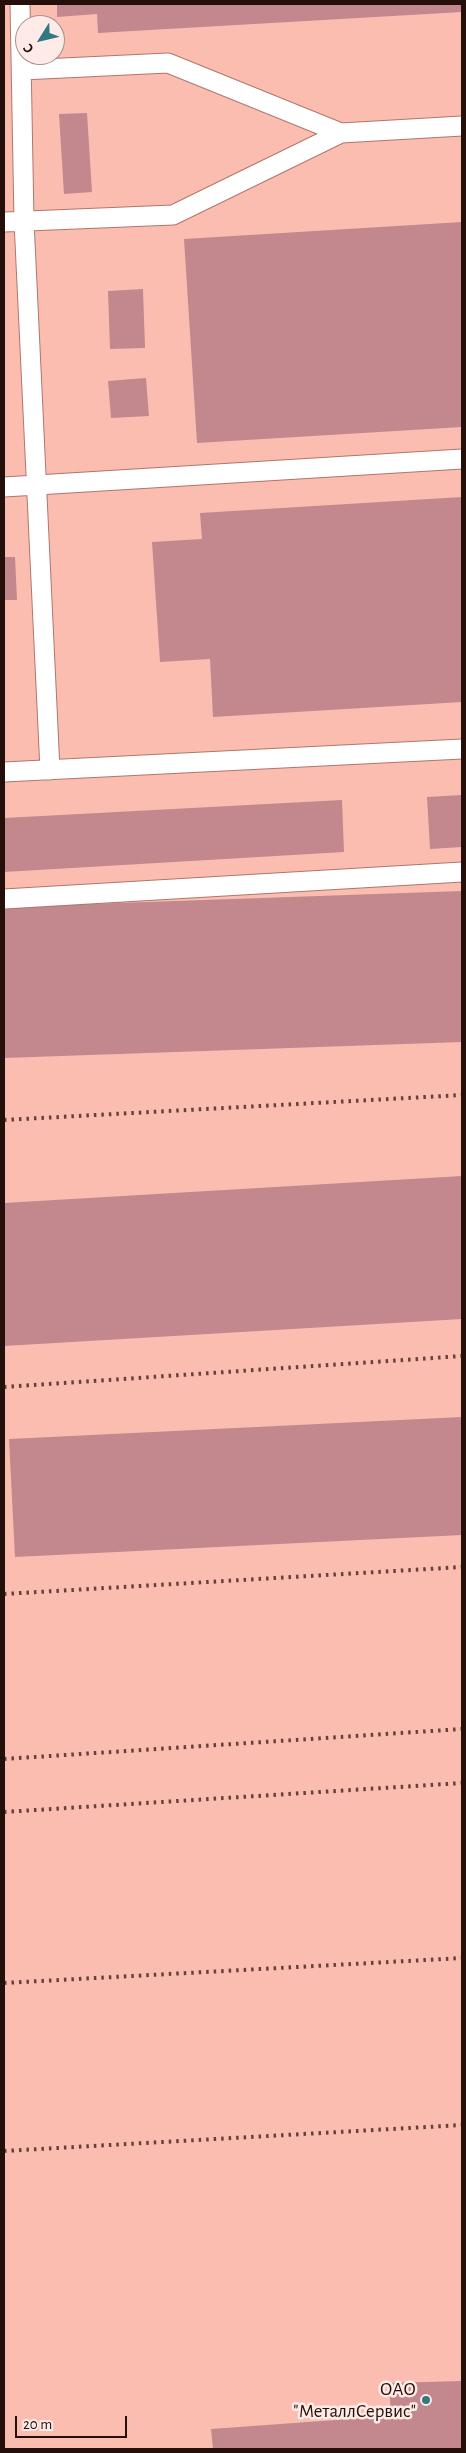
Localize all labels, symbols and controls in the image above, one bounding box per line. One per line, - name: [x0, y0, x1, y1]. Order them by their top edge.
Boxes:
- north arrow: [15, 15, 65, 65]
- text: С: [21, 41, 37, 55]
- place label: ОАО "МеталлСервис": [293, 2378, 416, 2422]
- marker: ОАО "МеталлСервис": [420, 2394, 432, 2406]
- scale bar: [18, 2406, 130, 2438]
- text: 20 m: [23, 2417, 52, 2432]

